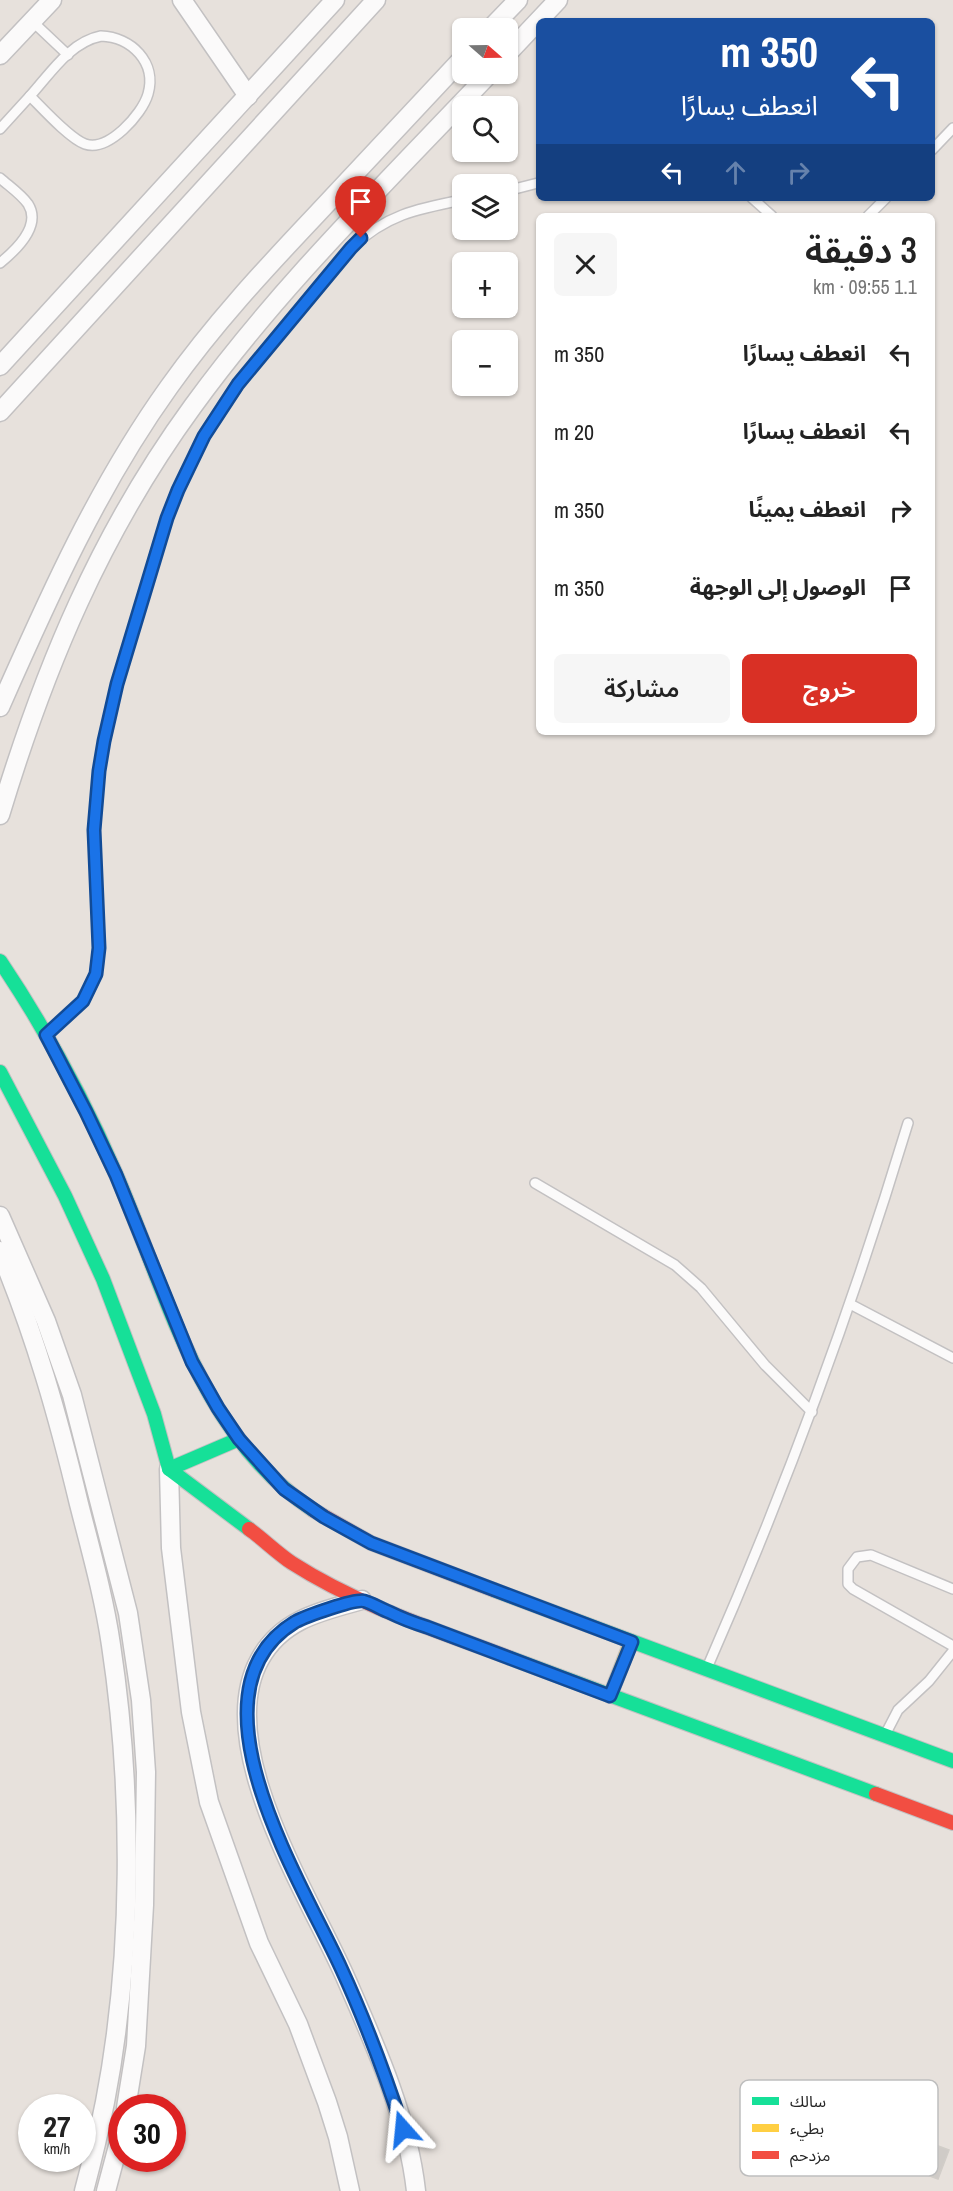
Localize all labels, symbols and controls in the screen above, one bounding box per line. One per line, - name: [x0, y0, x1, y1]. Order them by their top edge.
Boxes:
- north arrow: [452, 18, 518, 84]
- map controls: [452, 18, 518, 396]
- text: 350 m: [720, 24, 818, 80]
- icon: left: [839, 42, 917, 120]
- text: انعطف يسارًا: [681, 87, 818, 123]
- button: search: [452, 96, 518, 162]
- icon: left: [656, 156, 689, 189]
- icon: ahead: [719, 156, 752, 189]
- icon: right: [782, 156, 815, 189]
- button: layers: [452, 174, 518, 240]
- pin: [335, 176, 386, 238]
- icon: arrive: [344, 185, 377, 218]
- text: 3 دقيقة: [805, 226, 917, 274]
- button: close: [554, 233, 617, 296]
- button: +: [452, 252, 518, 318]
- text: 1.1 km · 09:55: [813, 273, 917, 300]
- button: −: [452, 330, 518, 396]
- text: انعطف يسارًا: [743, 338, 866, 368]
- icon: left: [884, 338, 917, 371]
- text: 350 m: [554, 339, 604, 369]
- text: انعطف يسارًا: [743, 416, 866, 446]
- icon: left: [884, 416, 917, 449]
- text: 20 m: [554, 417, 594, 447]
- text: انعطف يمينًا: [748, 494, 866, 524]
- icon: right: [884, 494, 917, 527]
- text: 350 m: [554, 495, 604, 525]
- text: الوصول إلى الوجهة: [690, 572, 866, 602]
- icon: arrive: [884, 572, 917, 605]
- text: 350 m: [554, 573, 604, 603]
- button: مشاركة: [554, 654, 730, 723]
- button: خروج: [742, 654, 917, 723]
- legend: [740, 2080, 938, 2176]
- text: سالك: [790, 2090, 826, 2112]
- speed limit sign: 30: [108, 2094, 186, 2172]
- position arrow: [371, 2097, 435, 2161]
- text: 27: [43, 2106, 71, 2146]
- text: بطيء: [790, 2117, 824, 2141]
- text: km/h: [44, 2138, 70, 2159]
- text: مزدحم: [790, 2144, 830, 2168]

